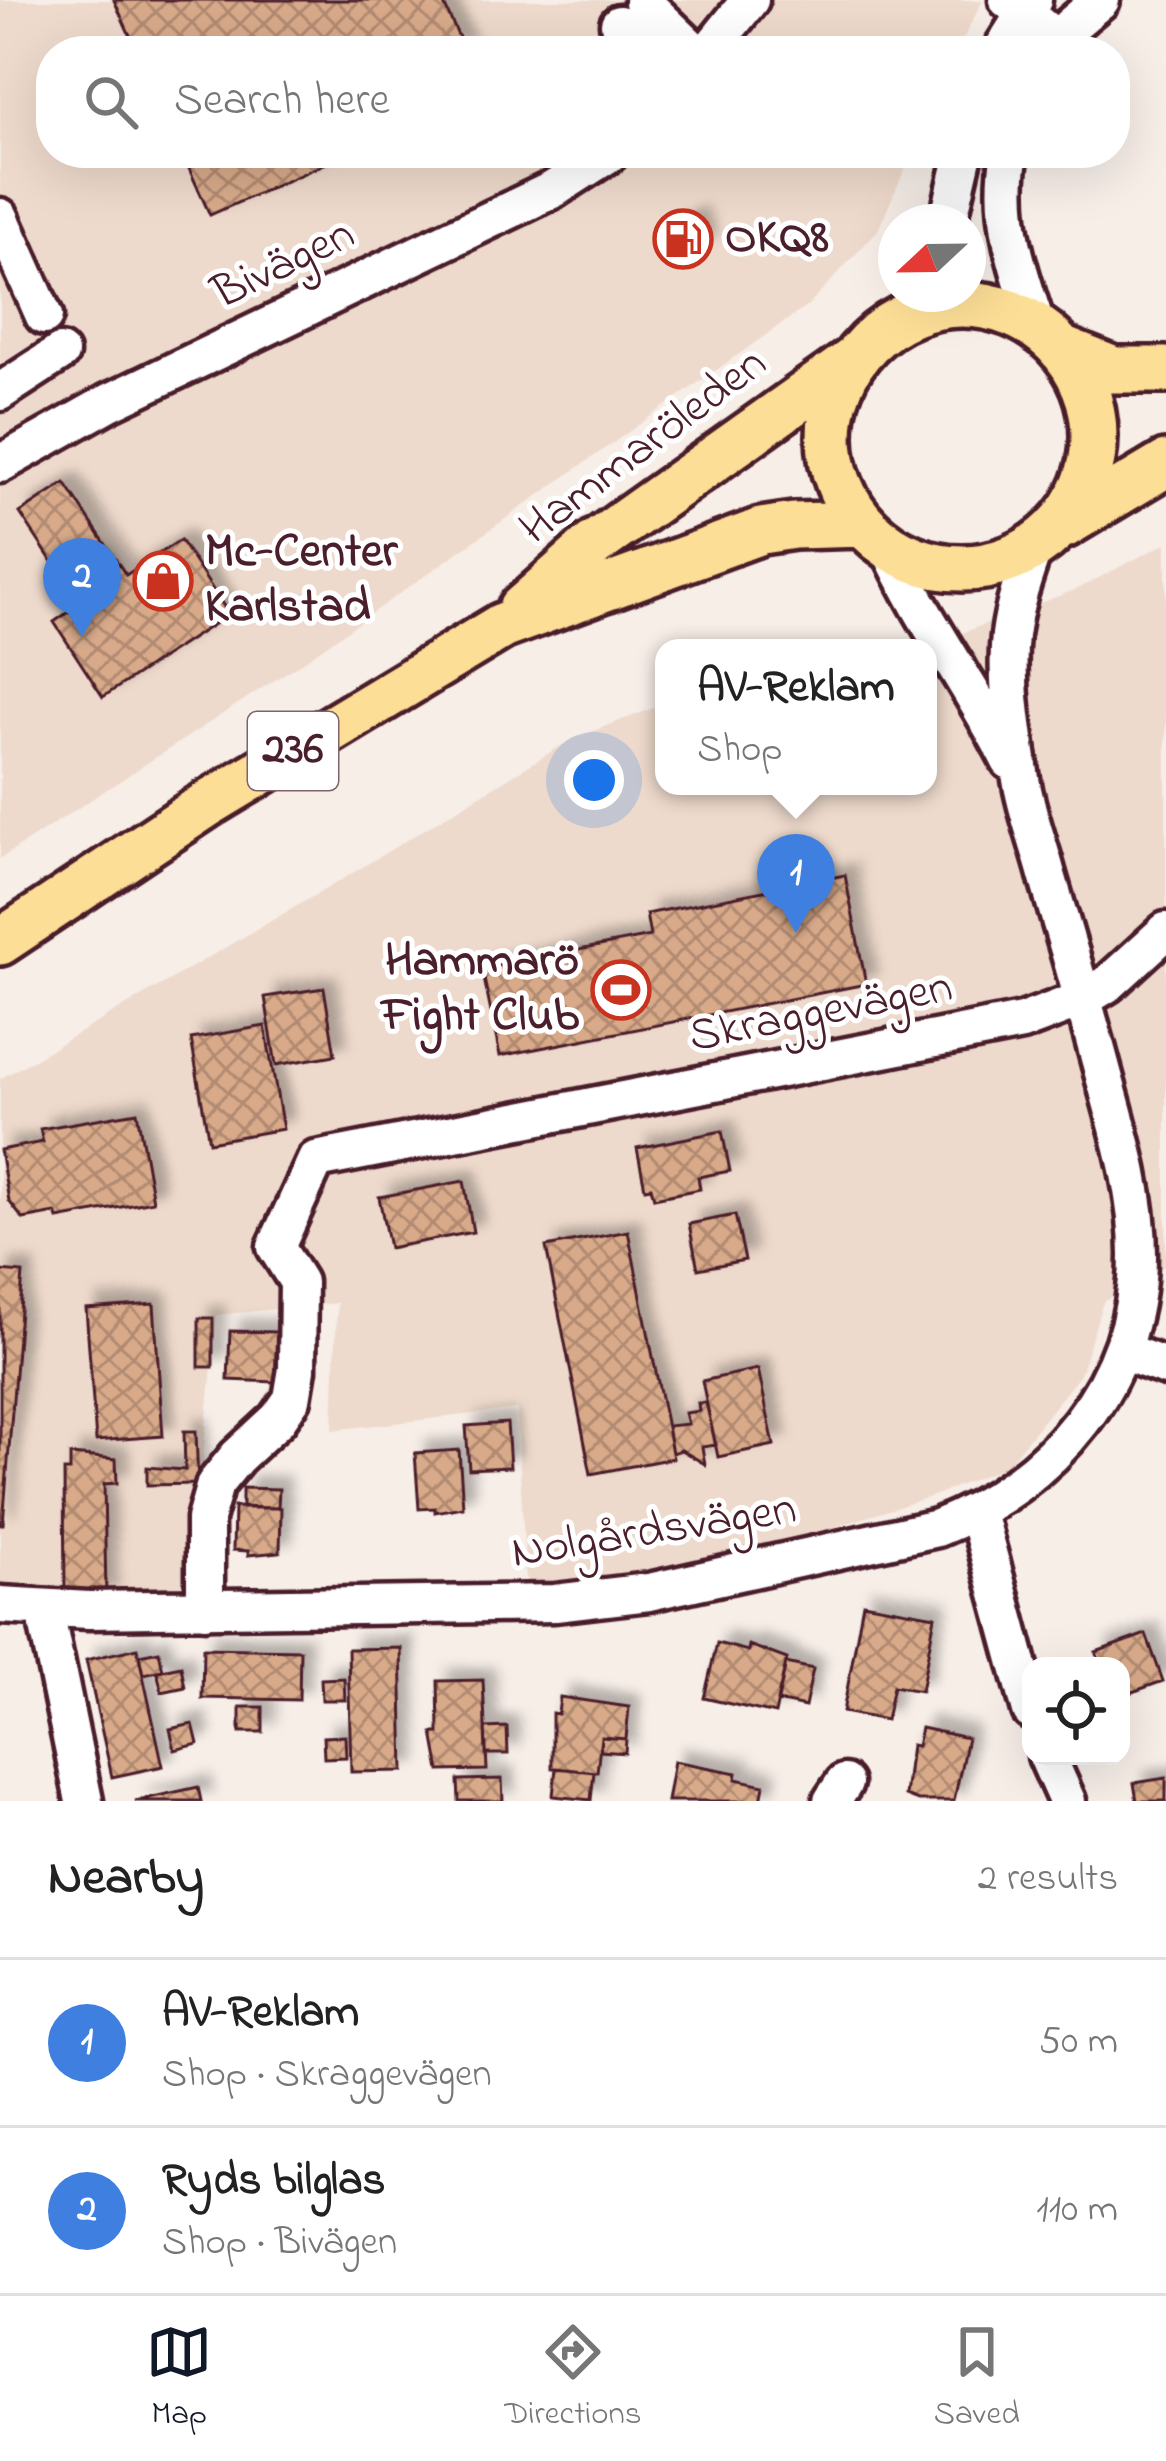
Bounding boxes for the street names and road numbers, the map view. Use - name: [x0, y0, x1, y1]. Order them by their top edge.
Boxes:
- street label: Bivägen: [200, 201, 367, 331]
- street label: Hammaröleden: [505, 330, 783, 564]
- road number: 236: [248, 712, 338, 790]
- street label: Skraggevägen: [683, 953, 959, 1074]
- street label: Nolgårdsvägen: [507, 1475, 802, 1590]

